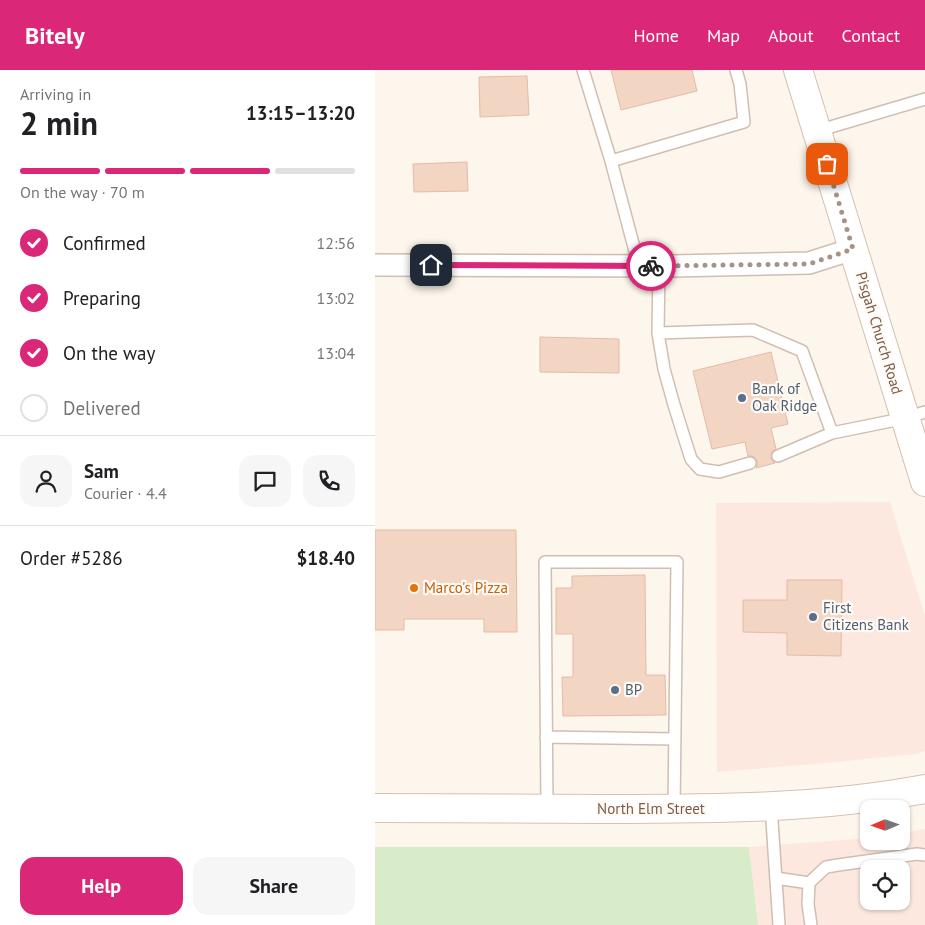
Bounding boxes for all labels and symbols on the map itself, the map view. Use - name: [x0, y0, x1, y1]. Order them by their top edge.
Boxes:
- pin: [806, 143, 848, 185]
- courier: [626, 241, 676, 291]
- pin: [410, 244, 452, 286]
- street label: Pisgah Church Road: [852, 269, 907, 396]
- place label: Bank of Oak Ridge: [752, 379, 817, 415]
- marker: Bank of Oak Ridge: [736, 392, 748, 404]
- place label: Marco's Pizza: [424, 578, 508, 597]
- marker: Marco's Pizza: [408, 582, 420, 594]
- place label: First Citizens Bank: [823, 598, 910, 634]
- marker: First Citizens Bank: [807, 611, 819, 623]
- place label: BP: [625, 680, 642, 699]
- marker: BP: [609, 684, 621, 696]
- street label: North Elm Street: [597, 799, 705, 818]
- north arrow: [860, 800, 910, 850]

